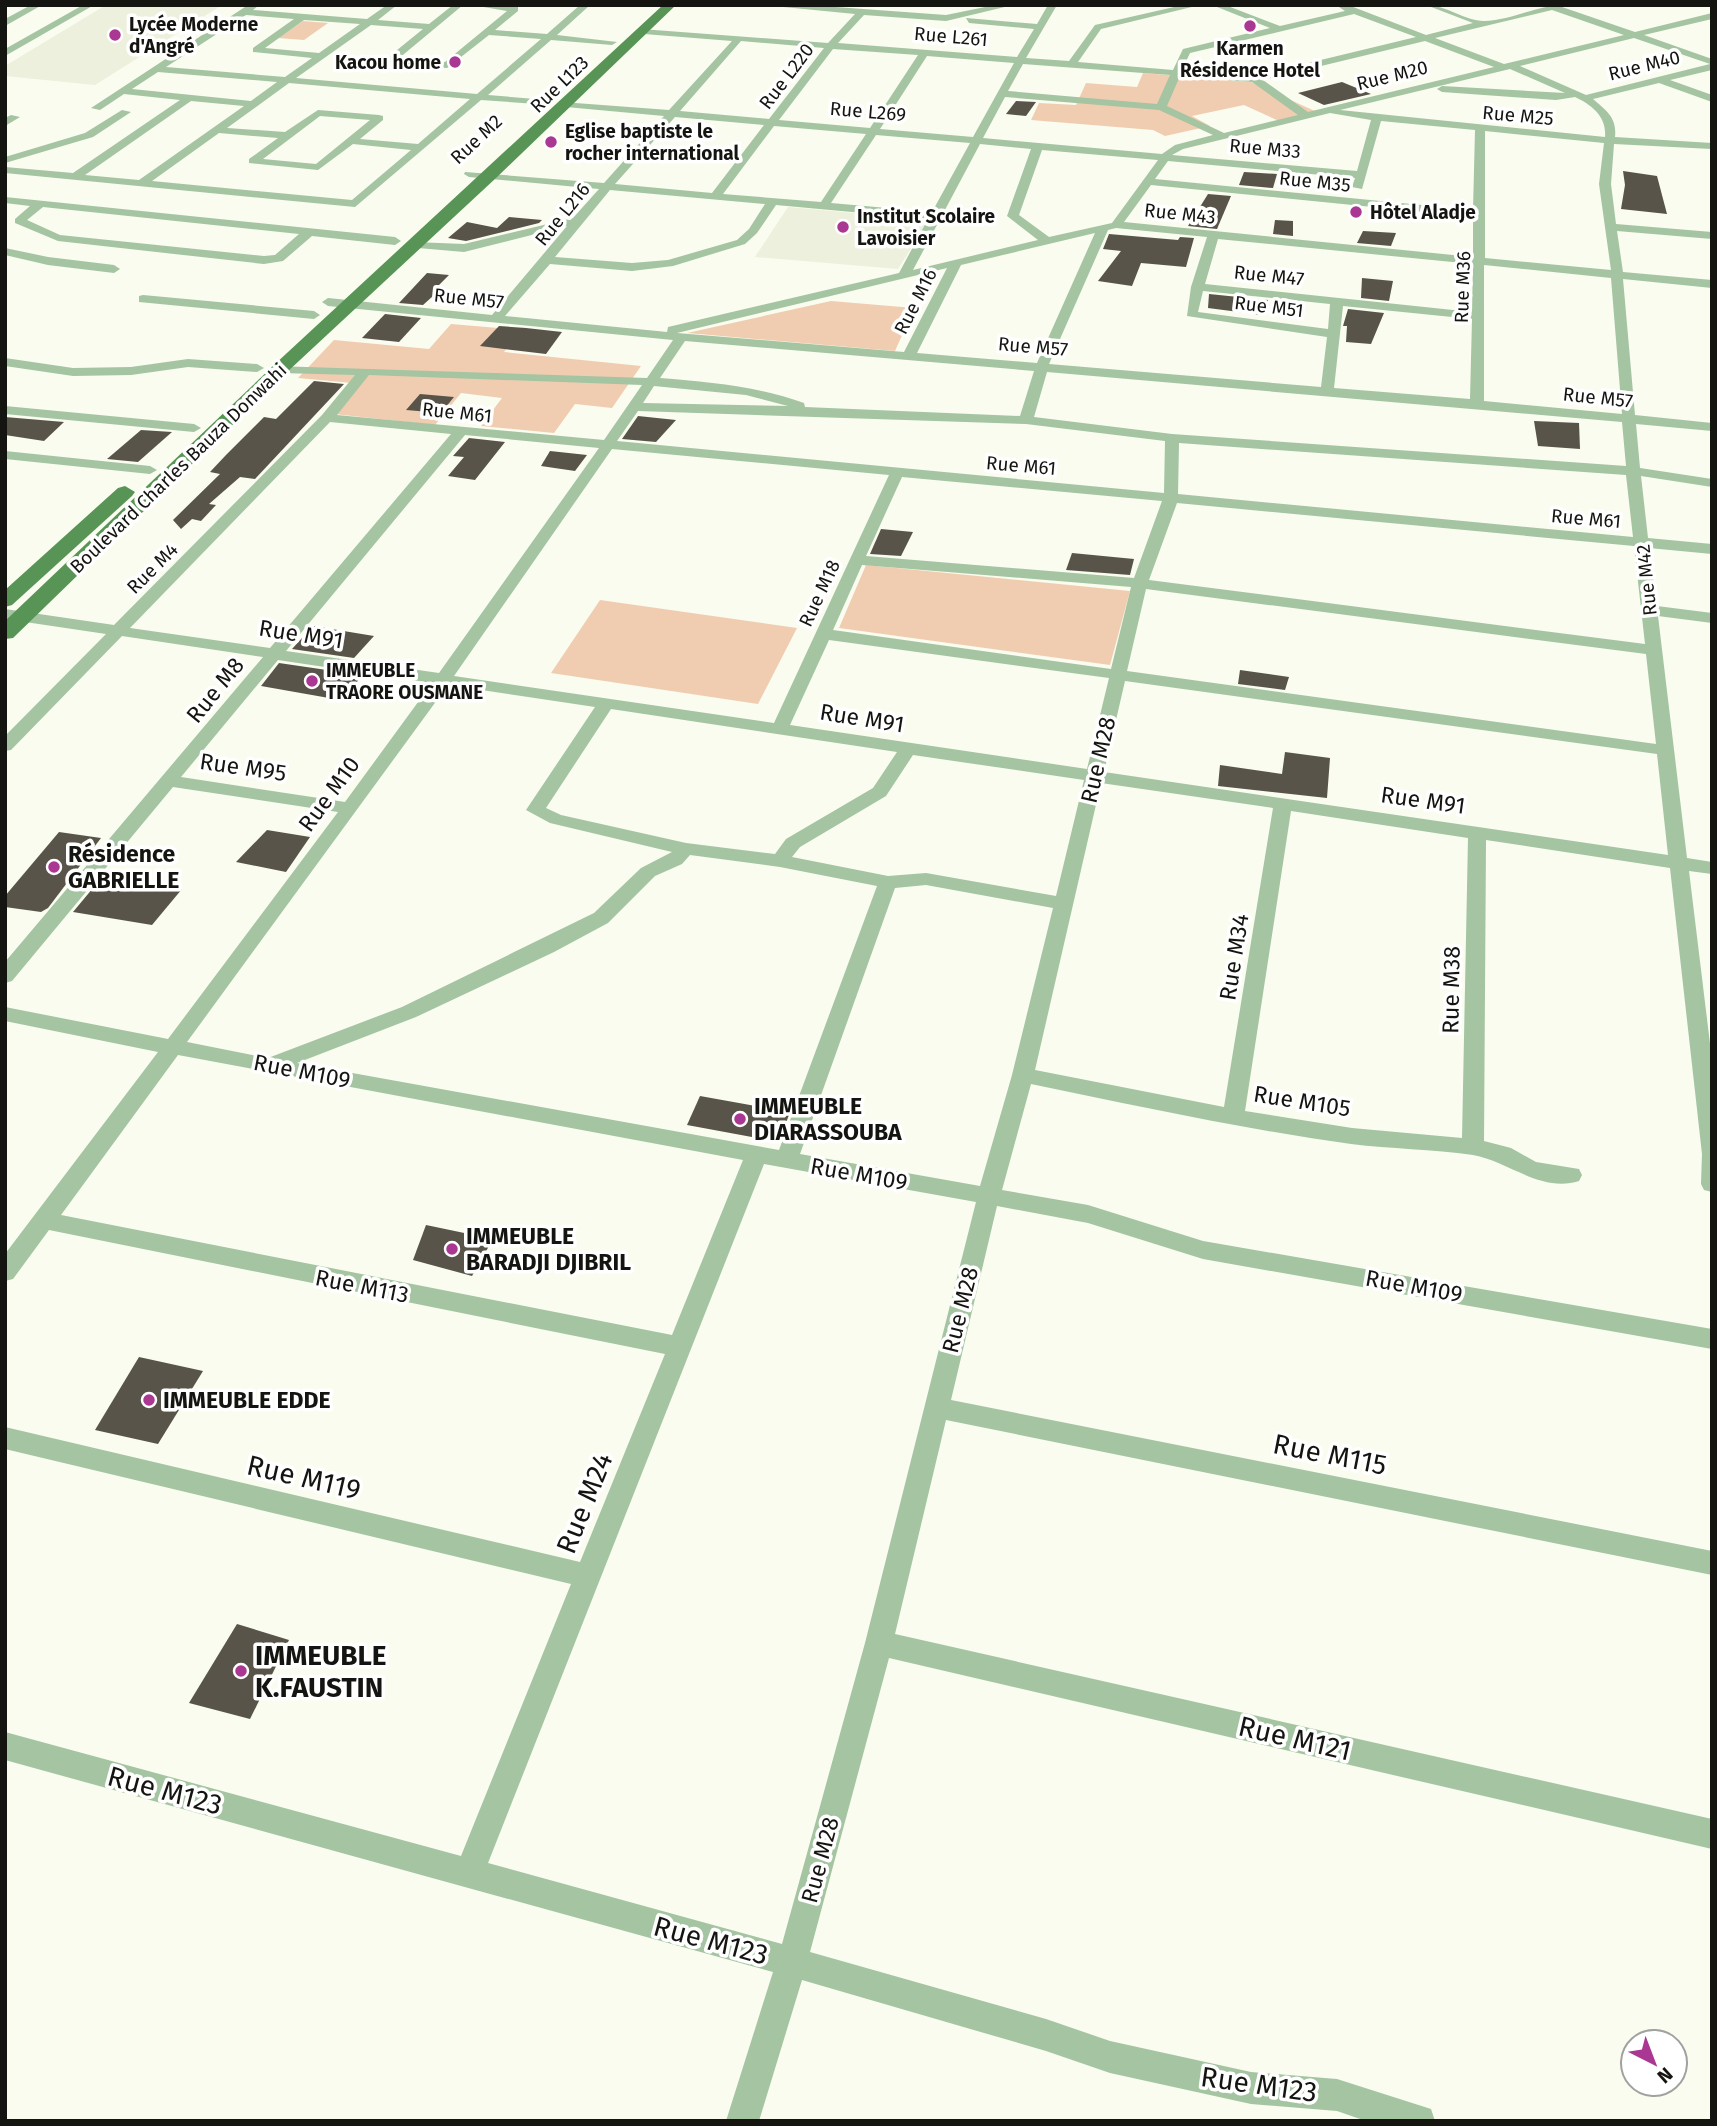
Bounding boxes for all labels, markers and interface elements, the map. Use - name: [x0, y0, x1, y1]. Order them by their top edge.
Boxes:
- place label: Lycée Moderne d'Angré: [129, 13, 258, 58]
- marker: Karmen Résidence Hotel: [1242, 18, 1258, 34]
- street label: Rue L261: [913, 22, 989, 51]
- marker: Lycée Moderne d'Angré: [107, 27, 123, 43]
- place label: Karmen Résidence Hotel: [1180, 37, 1320, 82]
- street label: Rue L220: [754, 39, 819, 114]
- street label: Rue M40: [1606, 45, 1682, 86]
- place label: Kacou home: [335, 51, 441, 74]
- street label: Rue L123: [525, 51, 593, 118]
- marker: Kacou home: [447, 54, 463, 70]
- street label: Rue M20: [1354, 56, 1430, 95]
- street label: Rue L269: [829, 97, 907, 126]
- street label: Rue M25: [1481, 101, 1555, 130]
- street label: Rue M2: [446, 110, 507, 169]
- place label: Eglise baptiste le rocher international: [565, 120, 740, 165]
- marker: Eglise baptiste le rocher international: [543, 134, 559, 150]
- street label: Rue M33: [1228, 134, 1302, 163]
- street label: Rue M35: [1278, 166, 1352, 197]
- street label: Rue L216: [530, 178, 595, 250]
- street label: Rue M43: [1143, 198, 1217, 229]
- place label: Hôtel Aladje: [1370, 201, 1476, 224]
- marker: Hôtel Aladje: [1348, 204, 1364, 220]
- place label: Institut Scolaire Lavoisier: [857, 205, 995, 250]
- marker: Institut Scolaire Lavoisier: [835, 219, 851, 235]
- street label: Rue M36: [1450, 250, 1475, 324]
- street label: Rue M47: [1233, 260, 1305, 291]
- street label: Rue M16: [889, 264, 942, 338]
- street label: Rue M57: [433, 283, 505, 314]
- street label: Rue M51: [1233, 291, 1305, 322]
- street label: Rue M57: [997, 332, 1069, 361]
- street label: Boulevard Charles Bauza Donwahi: [65, 359, 291, 578]
- street label: Rue M57: [1562, 382, 1634, 413]
- street label: Rue M61: [421, 397, 493, 428]
- street label: Rue M61: [985, 451, 1057, 480]
- street label: Rue M61: [1550, 504, 1622, 533]
- street label: Rue M4: [122, 538, 183, 599]
- street label: Rue M42: [1631, 543, 1662, 617]
- street label: Rue M18: [794, 556, 845, 630]
- street label: Rue M91: [257, 614, 345, 654]
- street label: Rue M8: [180, 651, 250, 729]
- place label: IMMEUBLE TRAORE OUSMANE: [326, 659, 483, 704]
- marker: IMMEUBLE TRAORE OUSMANE: [304, 673, 320, 689]
- street label: Rue M91: [818, 698, 906, 738]
- street label: Rue M28: [1074, 714, 1122, 806]
- street label: Rue M95: [198, 747, 288, 787]
- street label: Rue M10: [292, 751, 366, 837]
- street label: Rue M91: [1379, 780, 1467, 820]
- place label: Résidence GABRIELLE: [68, 840, 179, 894]
- marker: Résidence GABRIELLE: [46, 859, 62, 875]
- street label: Rue M34: [1213, 912, 1255, 1002]
- street label: Rue M38: [1436, 946, 1466, 1034]
- street label: Rue M109: [251, 1048, 353, 1094]
- street label: Rue M105: [1251, 1080, 1353, 1122]
- place label: IMMEUBLE DIARASSOUBA: [754, 1092, 902, 1146]
- marker: IMMEUBLE DIARASSOUBA: [732, 1111, 748, 1127]
- street label: Rue M109: [808, 1152, 910, 1196]
- place label: IMMEUBLE BARADJI DJIBRIL: [466, 1222, 631, 1276]
- marker: IMMEUBLE BARADJI DJIBRIL: [444, 1241, 460, 1257]
- street label: Rue M113: [313, 1263, 411, 1309]
- street label: Rue M28: [936, 1264, 984, 1356]
- street label: Rue M109: [1363, 1264, 1465, 1308]
- place label: IMMEUBLE EDDE: [163, 1386, 331, 1414]
- marker: IMMEUBLE EDDE: [141, 1392, 157, 1408]
- street label: Rue M115: [1270, 1427, 1390, 1482]
- street label: Rue M119: [244, 1448, 364, 1507]
- street label: Rue M24: [549, 1448, 620, 1558]
- place label: IMMEUBLE K.FAUSTIN: [255, 1639, 387, 1704]
- marker: IMMEUBLE K.FAUSTIN: [233, 1663, 249, 1679]
- street label: Rue M121: [1235, 1710, 1354, 1767]
- street label: Rue M123: [104, 1759, 226, 1822]
- street label: Rue M28: [795, 1814, 845, 1906]
- street label: Rue M123: [650, 1909, 772, 1972]
- north arrow: [1619, 2028, 1689, 2098]
- street label: Rue M123: [1199, 2060, 1319, 2109]
- text: N: [1653, 2062, 1677, 2088]

